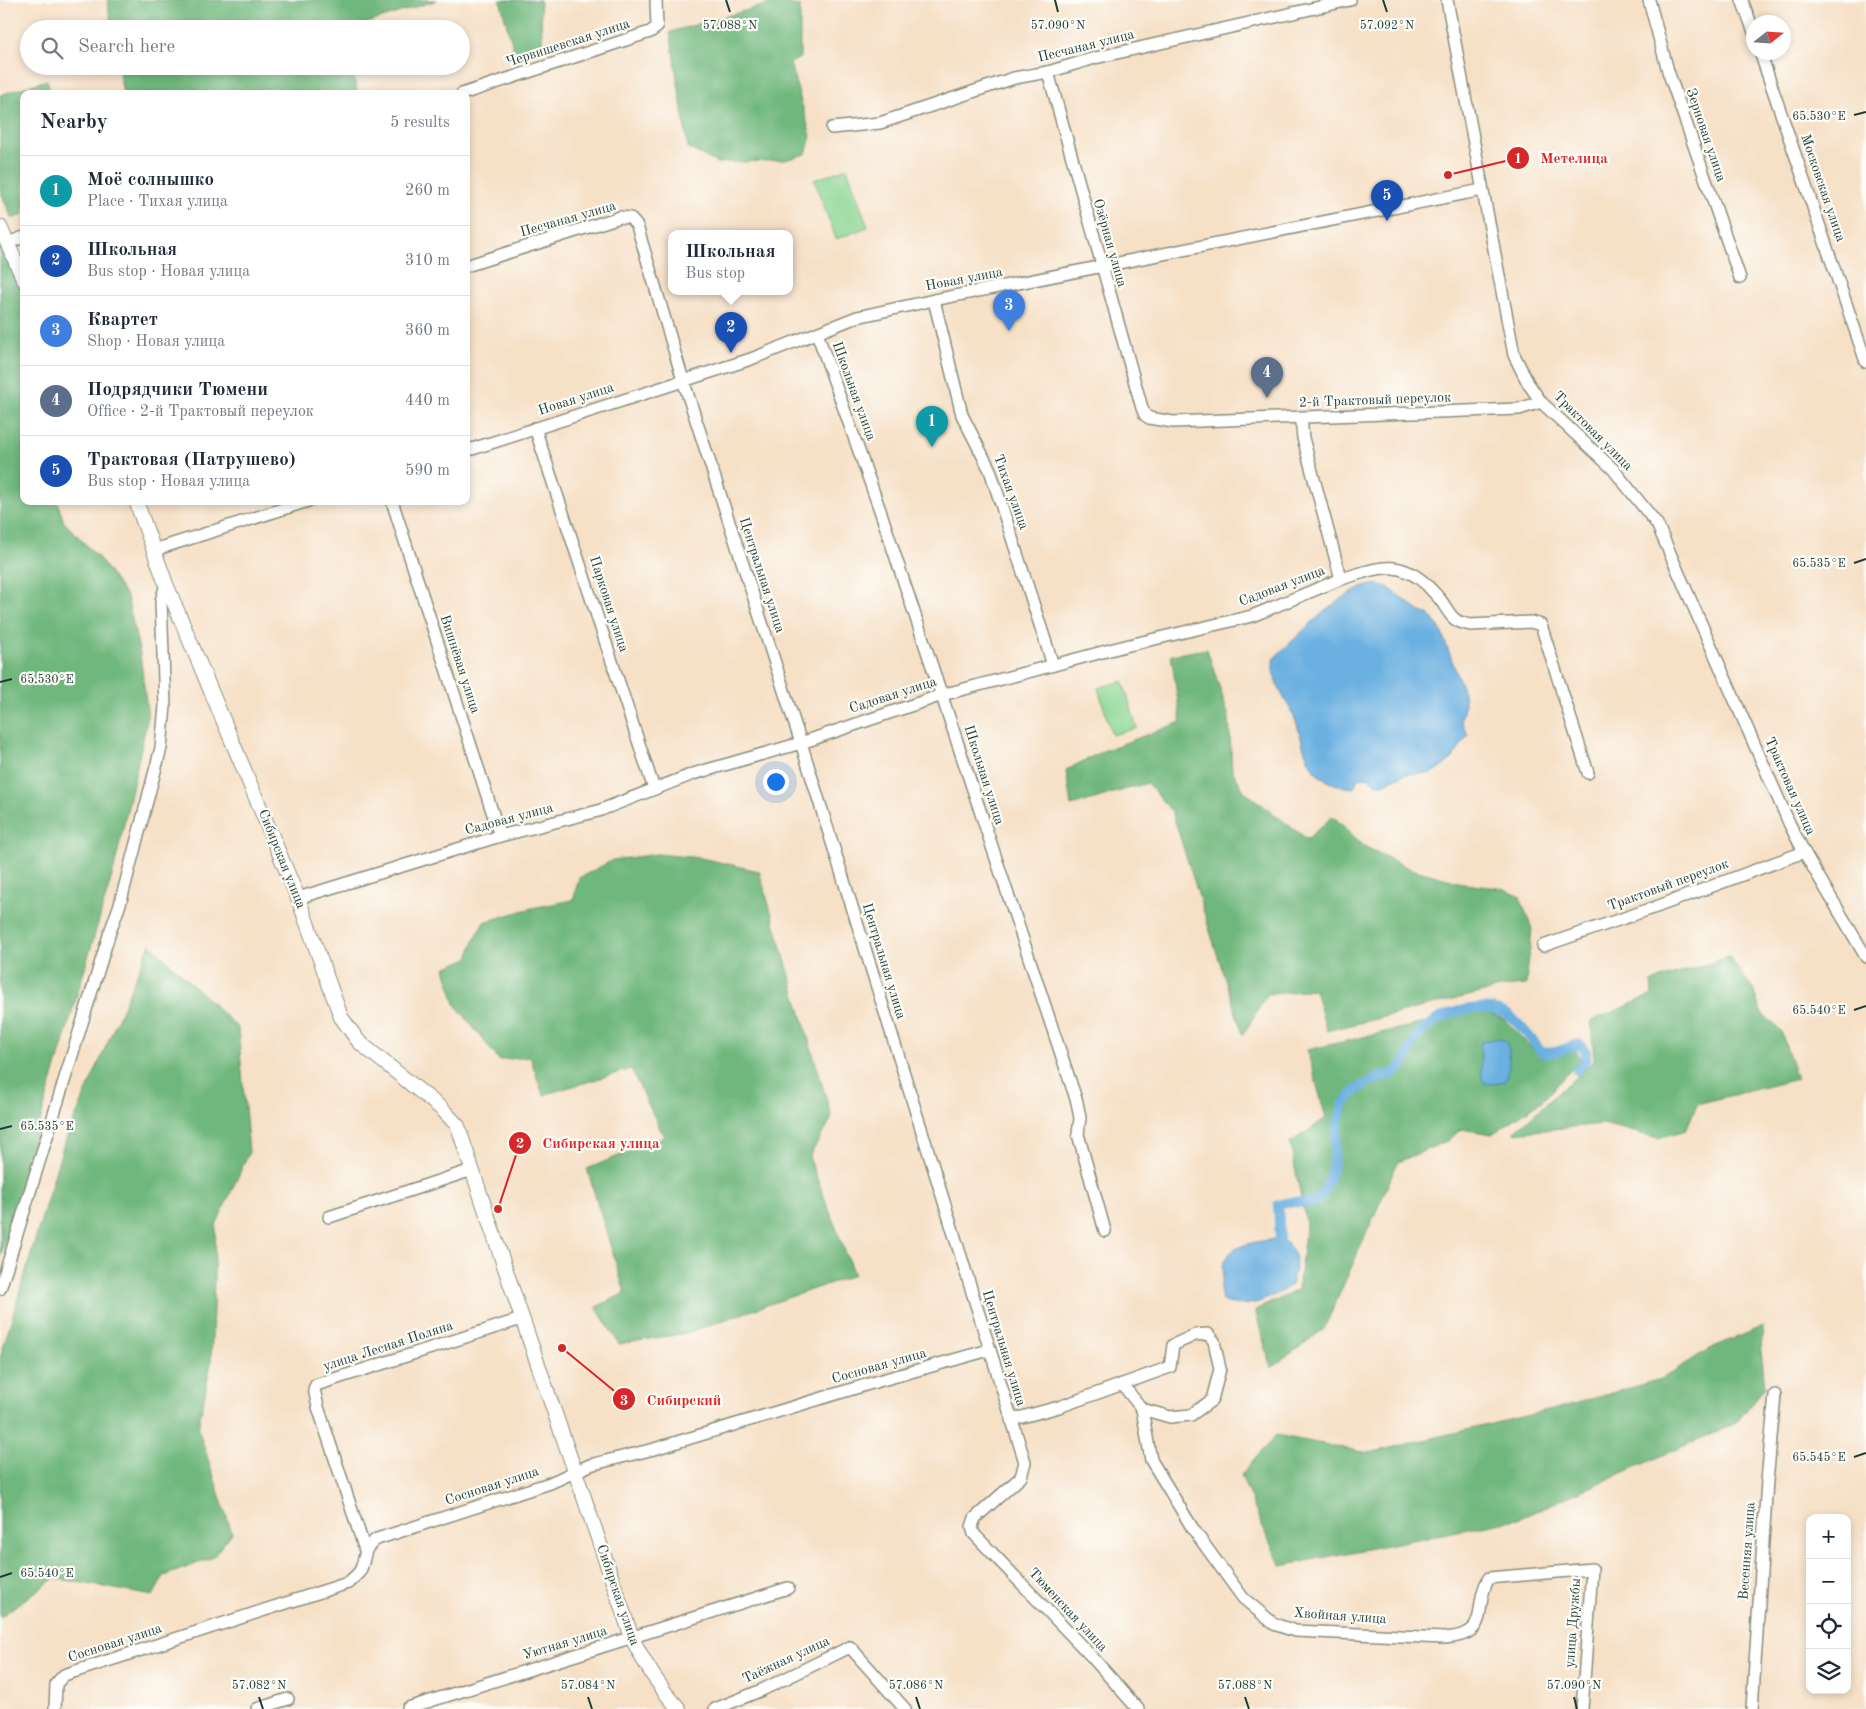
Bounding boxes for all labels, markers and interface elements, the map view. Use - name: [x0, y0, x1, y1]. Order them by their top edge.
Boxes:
- north arrow: [1746, 15, 1791, 60]
- street label: Червишевская улица: [504, 16, 632, 70]
- text: 57.088°N: [703, 19, 757, 32]
- text: 57.090°N: [1031, 19, 1085, 32]
- text: 57.092°N: [1360, 19, 1414, 32]
- search box: [20, 20, 470, 75]
- street label: Песчаная улица: [1036, 27, 1136, 65]
- icon: search: [38, 34, 66, 62]
- text: Search here: [78, 38, 175, 57]
- street label: Зерновая улица: [1683, 87, 1729, 184]
- text: 65.530°E: [1792, 110, 1846, 123]
- text: Nearby: [40, 112, 108, 133]
- text: 5 results: [390, 115, 450, 131]
- street label: Московская улица: [1798, 133, 1848, 244]
- callout: Метелица: [1505, 143, 1618, 173]
- text: 1: [1514, 152, 1522, 167]
- text: Метелица: [1540, 152, 1608, 167]
- text: Моё солнышко: [87, 171, 214, 190]
- pin: 5: [1371, 180, 1403, 221]
- text: 1: [51, 183, 61, 199]
- text: 260 m: [405, 183, 450, 199]
- text: Place · Тихая улица: [87, 194, 228, 210]
- street label: Озёрная улица: [1091, 197, 1129, 289]
- street label: Песчаная улица: [518, 199, 618, 239]
- popup: [668, 230, 793, 295]
- text: Школьная: [87, 241, 177, 260]
- text: Школьная: [685, 243, 776, 262]
- text: 2: [51, 253, 61, 269]
- text: 310 m: [405, 253, 450, 269]
- text: Bus stop · Новая улица: [87, 264, 250, 280]
- street label: Новая улица: [924, 265, 1004, 293]
- text: Bus stop: [685, 266, 745, 282]
- pin: 3: [993, 290, 1025, 331]
- text: Квартет: [87, 311, 158, 330]
- pin: 2: [715, 312, 747, 353]
- text: 3: [51, 323, 61, 339]
- text: 360 m: [405, 323, 450, 339]
- text: Shop · Новая улица: [87, 334, 225, 350]
- street label: Школьная улица: [830, 340, 878, 442]
- pin: 4: [1251, 357, 1283, 398]
- street label: Новая улица: [536, 380, 616, 418]
- text: Подрядчики Тюмени: [87, 381, 268, 400]
- street label: Трактовая улица: [1551, 389, 1635, 473]
- street label: 2-й Трактовый переулок: [1299, 390, 1451, 410]
- text: 4: [51, 393, 61, 409]
- text: 440 m: [405, 393, 450, 409]
- text: Office · 2-й Трактовый переулок: [87, 404, 314, 420]
- pin: 1: [916, 406, 948, 447]
- text: Трактовая (Патрушево): [87, 451, 296, 470]
- street label: Тихая улица: [991, 453, 1031, 531]
- text: 5: [51, 463, 61, 479]
- text: 590 m: [405, 463, 450, 479]
- text: Bus stop · Новая улица: [87, 474, 250, 490]
- street label: Центральная улица: [737, 516, 787, 635]
- street label: Парковая улица: [587, 554, 631, 654]
- text: 65.535°E: [1792, 557, 1846, 570]
- street label: Садовая улица: [1237, 563, 1327, 609]
- street label: Вишнёвая улица: [437, 613, 483, 715]
- text: 65.530°E: [20, 673, 74, 686]
- street label: Садовая улица: [848, 674, 938, 716]
- street label: Школьная улица: [961, 723, 1007, 827]
- street label: Трактовая улица: [1762, 735, 1818, 837]
- your location: [763, 769, 789, 795]
- street label: Садовая улица: [463, 800, 555, 838]
- street label: Сибирская улица: [256, 807, 308, 911]
- street label: Трактовый переулок: [1606, 857, 1730, 913]
- street label: Центральная улица: [860, 901, 908, 1021]
- text: 65.540°E: [1792, 1004, 1846, 1017]
- text: 65.535°E: [20, 1120, 74, 1133]
- callout: Сибирская улица: [507, 1128, 670, 1158]
- text: 2: [516, 1137, 524, 1152]
- text: Сибирская улица: [542, 1137, 660, 1152]
- street label: Центральная улица: [980, 1288, 1028, 1408]
- street label: улица Лесная Поляна: [321, 1318, 455, 1374]
- street label: Сосновая улица: [830, 1346, 928, 1386]
- callout: Сибирский: [611, 1384, 731, 1414]
- text: 3: [620, 1394, 628, 1409]
- text: Сибирский: [647, 1394, 721, 1409]
- text: 65.545°E: [1792, 1451, 1846, 1464]
- street label: Сосновая улица: [443, 1464, 541, 1508]
- street label: Весенняя улица: [1737, 1501, 1757, 1601]
- map controls: [1806, 1514, 1851, 1694]
- button: +: [1806, 1514, 1851, 1559]
- street label: Сибирская улица: [594, 1543, 642, 1647]
- button: −: [1806, 1559, 1851, 1604]
- street label: Тюменская улица: [1026, 1566, 1110, 1655]
- text: 65.540°E: [20, 1567, 74, 1580]
- street label: улица Дружбы: [1563, 1578, 1583, 1668]
- button: locate: [1806, 1604, 1851, 1649]
- street label: Хвойная улица: [1293, 1606, 1387, 1626]
- street label: Сосновая улица: [66, 1621, 164, 1665]
- street label: Уютная улица: [521, 1624, 609, 1662]
- street label: Таёжная улица: [740, 1634, 832, 1686]
- button: layers: [1806, 1649, 1851, 1694]
- text: 57.082°N: [232, 1679, 286, 1692]
- text: 57.084°N: [561, 1679, 615, 1692]
- text: 57.086°N: [889, 1679, 943, 1692]
- text: 57.088°N: [1218, 1679, 1272, 1692]
- text: 57.090°N: [1547, 1679, 1601, 1692]

